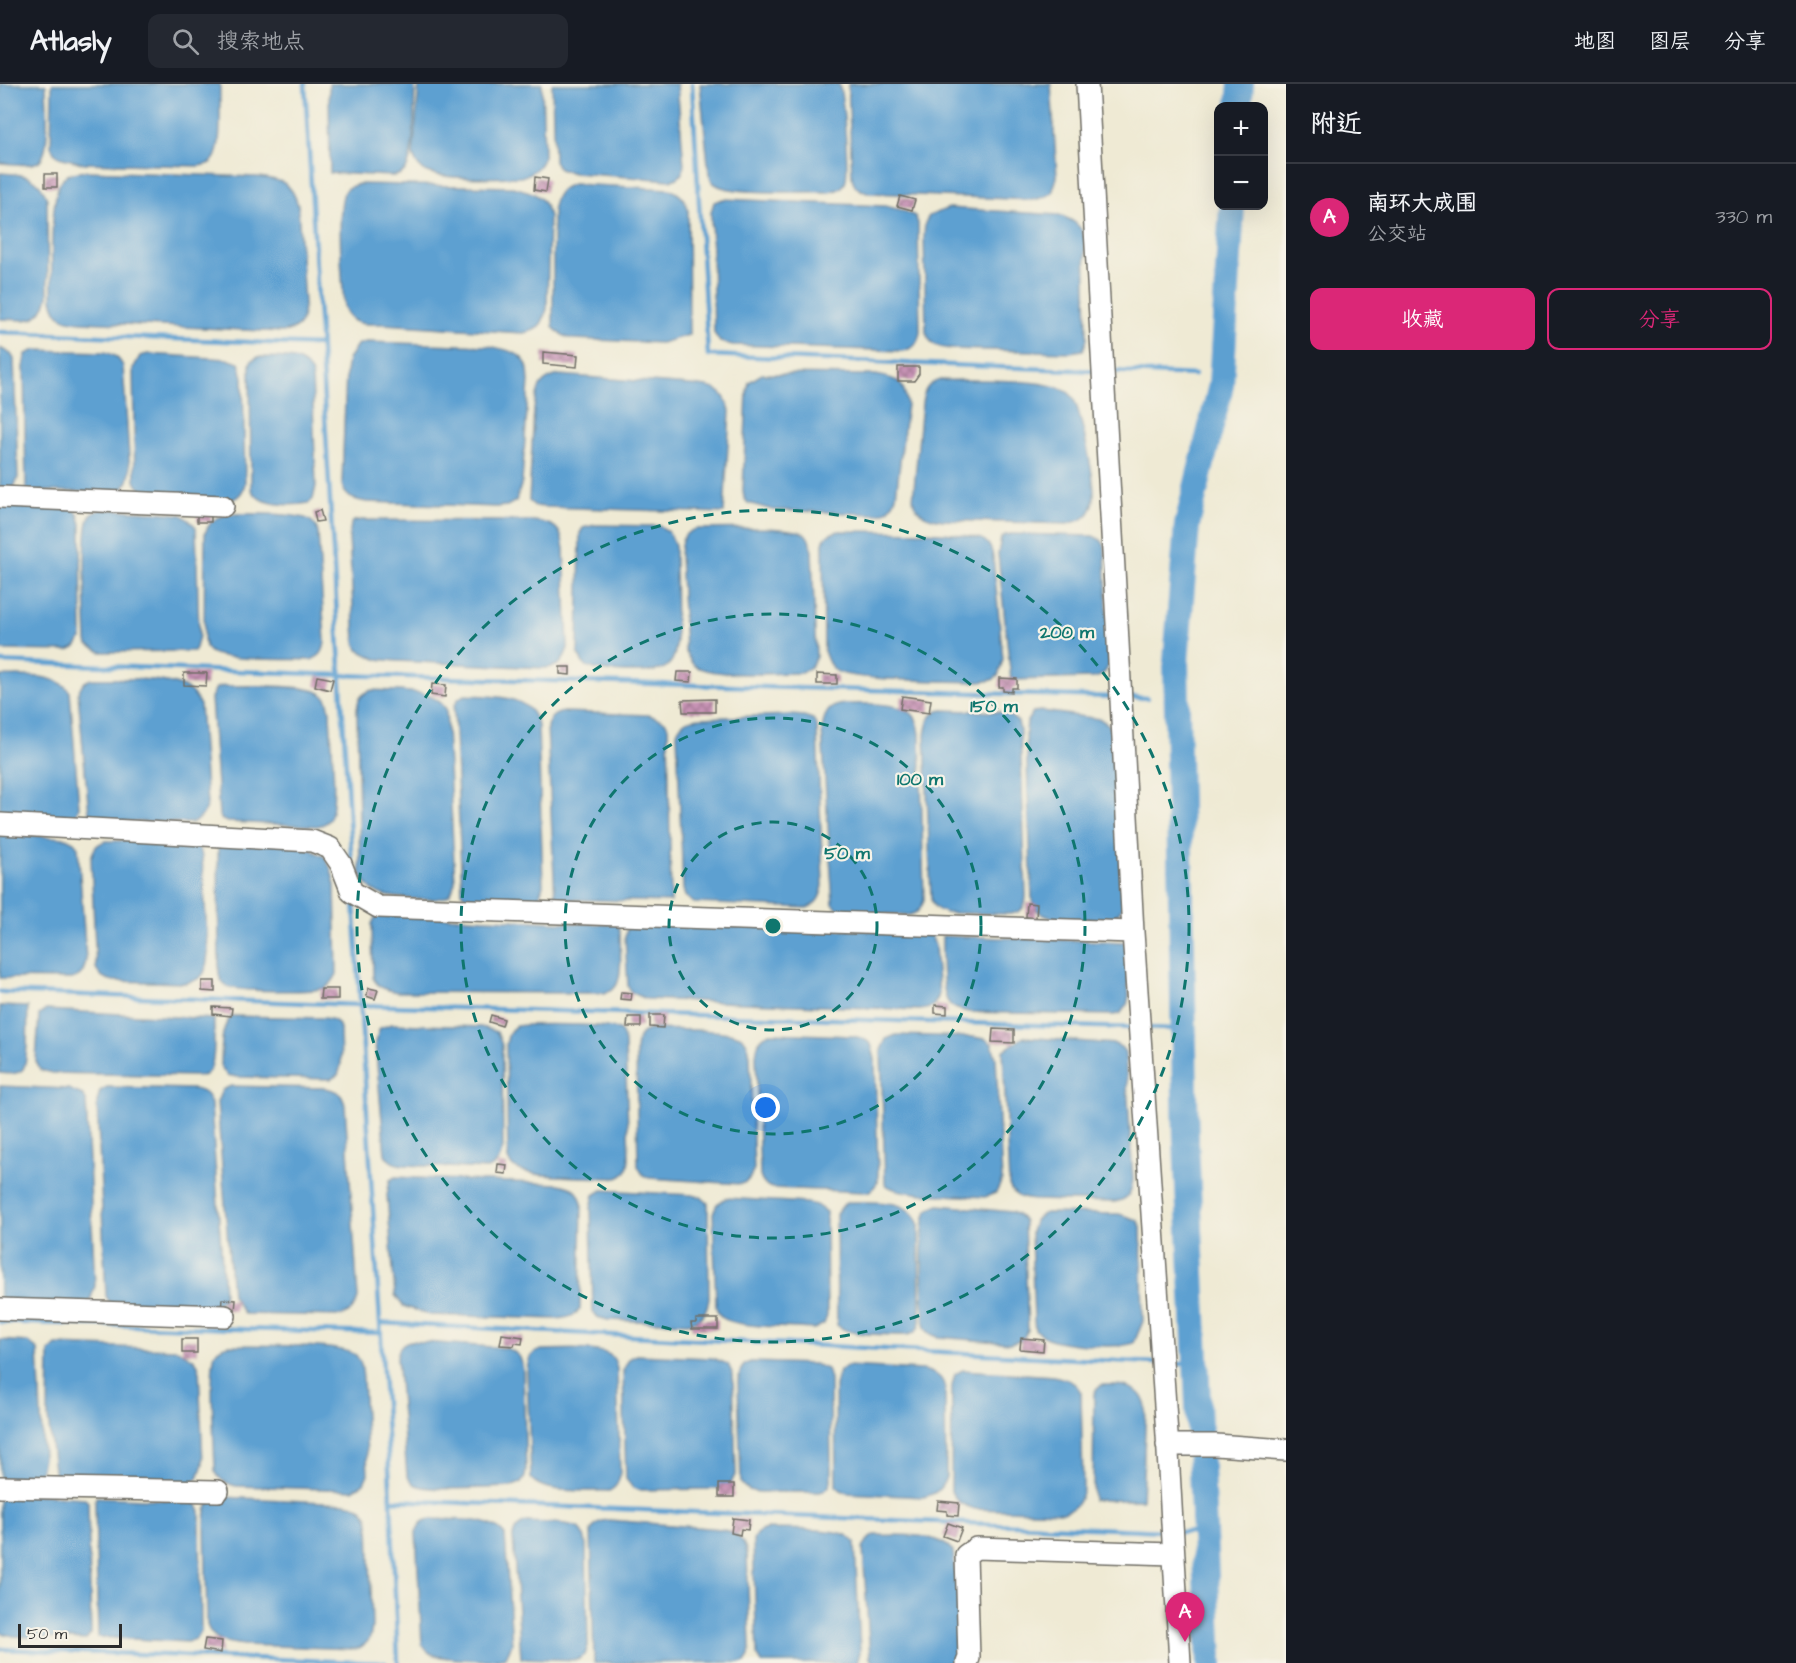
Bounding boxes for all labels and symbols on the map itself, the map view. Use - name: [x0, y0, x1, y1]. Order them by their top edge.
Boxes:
- text: 200 m: [1039, 620, 1095, 645]
- text: 150 m: [970, 694, 1019, 719]
- text: 100 m: [897, 767, 944, 792]
- text: 50 m: [824, 841, 871, 866]
- centre of rings: [763, 916, 783, 936]
- your location: [751, 1093, 780, 1122]
- pin: A: [1166, 1592, 1204, 1642]
- scale bar: [18, 1621, 122, 1648]

